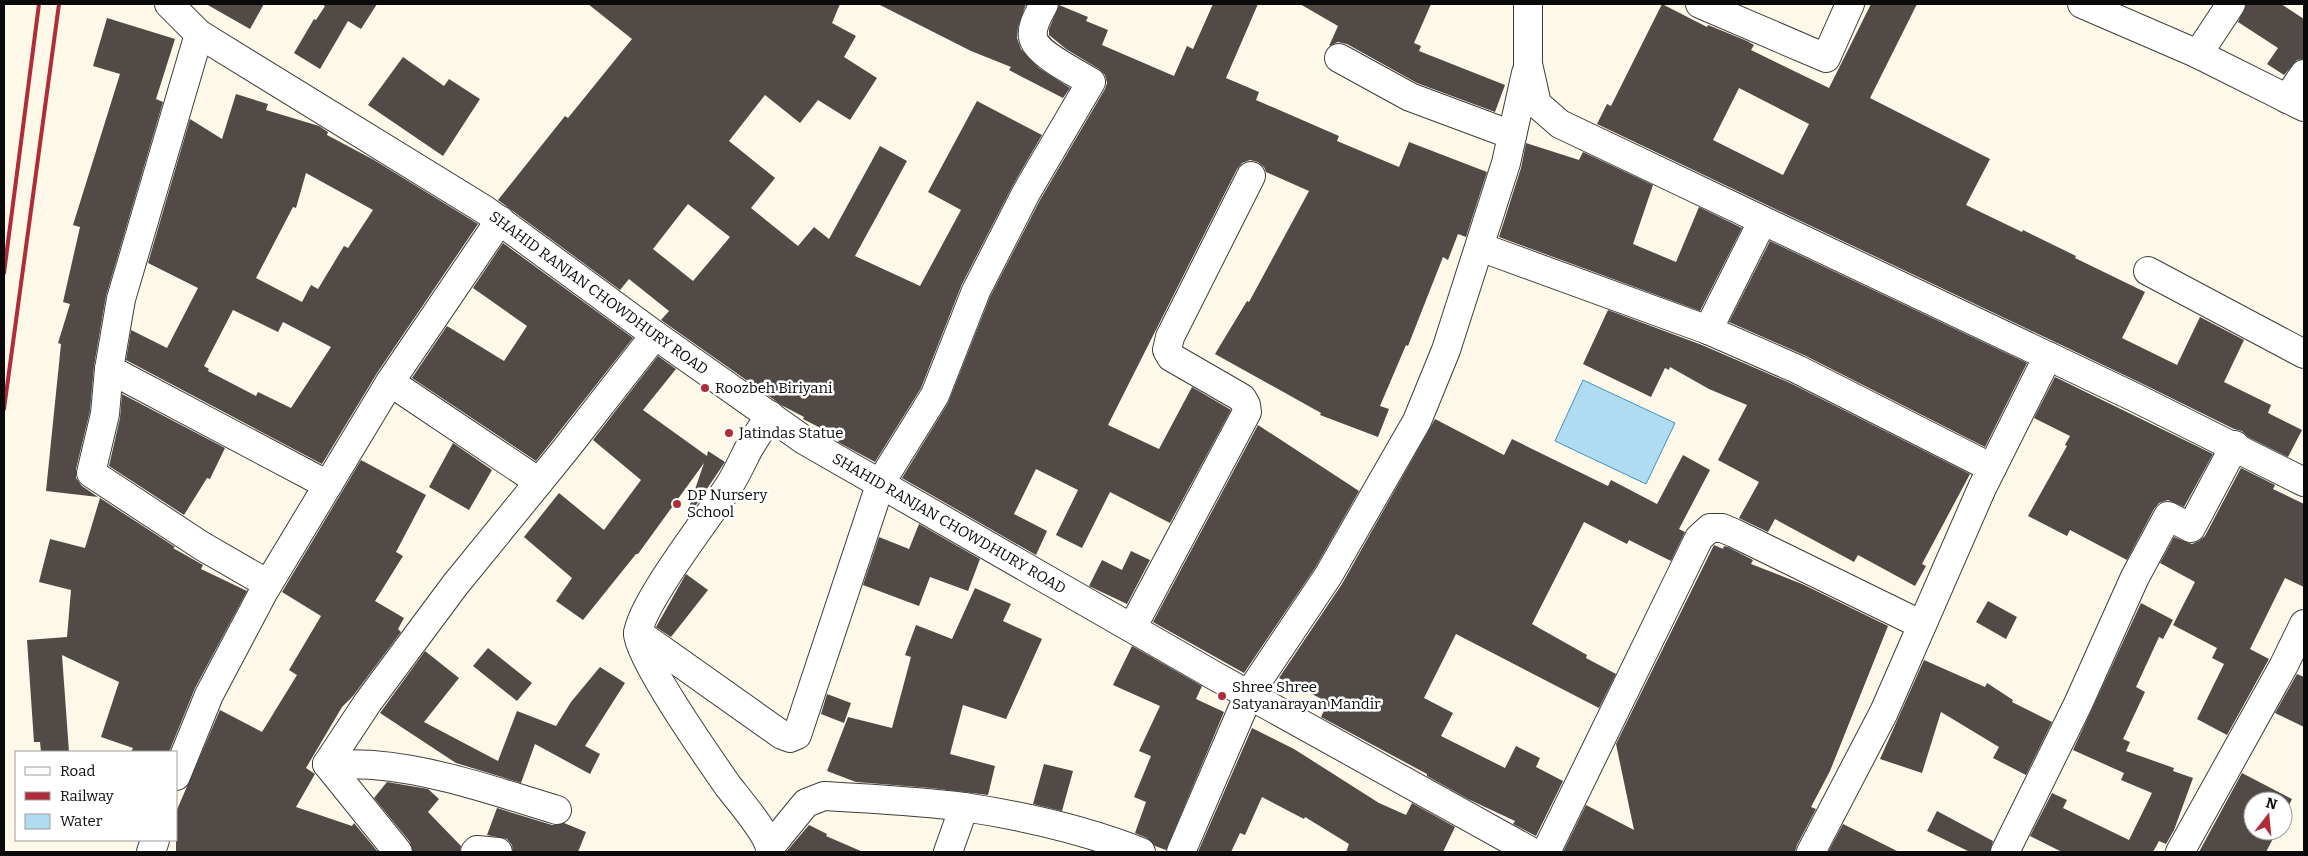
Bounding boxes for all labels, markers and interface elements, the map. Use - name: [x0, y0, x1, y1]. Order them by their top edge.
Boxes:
- street label: SHAHID RANJAN CHOWDHURY ROAD: [486, 207, 712, 379]
- place label: Roozbeh Biriyani: [715, 379, 833, 397]
- marker: Roozbeh Biriyani: [699, 382, 711, 394]
- place label: Jatindas Statue: [738, 424, 844, 442]
- marker: Jatindas Statue: [723, 427, 735, 439]
- street label: SHAHID RANJAN CHOWDHURY ROAD: [829, 449, 1069, 598]
- place label: DP Nursery School: [687, 486, 768, 521]
- marker: DP Nursery School: [671, 498, 683, 510]
- place label: Shree Shree Satyanarayan Mandir: [1232, 678, 1381, 713]
- marker: Shree Shree Satyanarayan Mandir: [1216, 690, 1228, 702]
- legend: [15, 751, 178, 841]
- text: Road: [60, 762, 95, 780]
- text: Railway: [60, 787, 114, 805]
- north arrow: [2243, 791, 2293, 841]
- text: N: [2264, 794, 2279, 814]
- text: Water: [60, 812, 103, 830]

